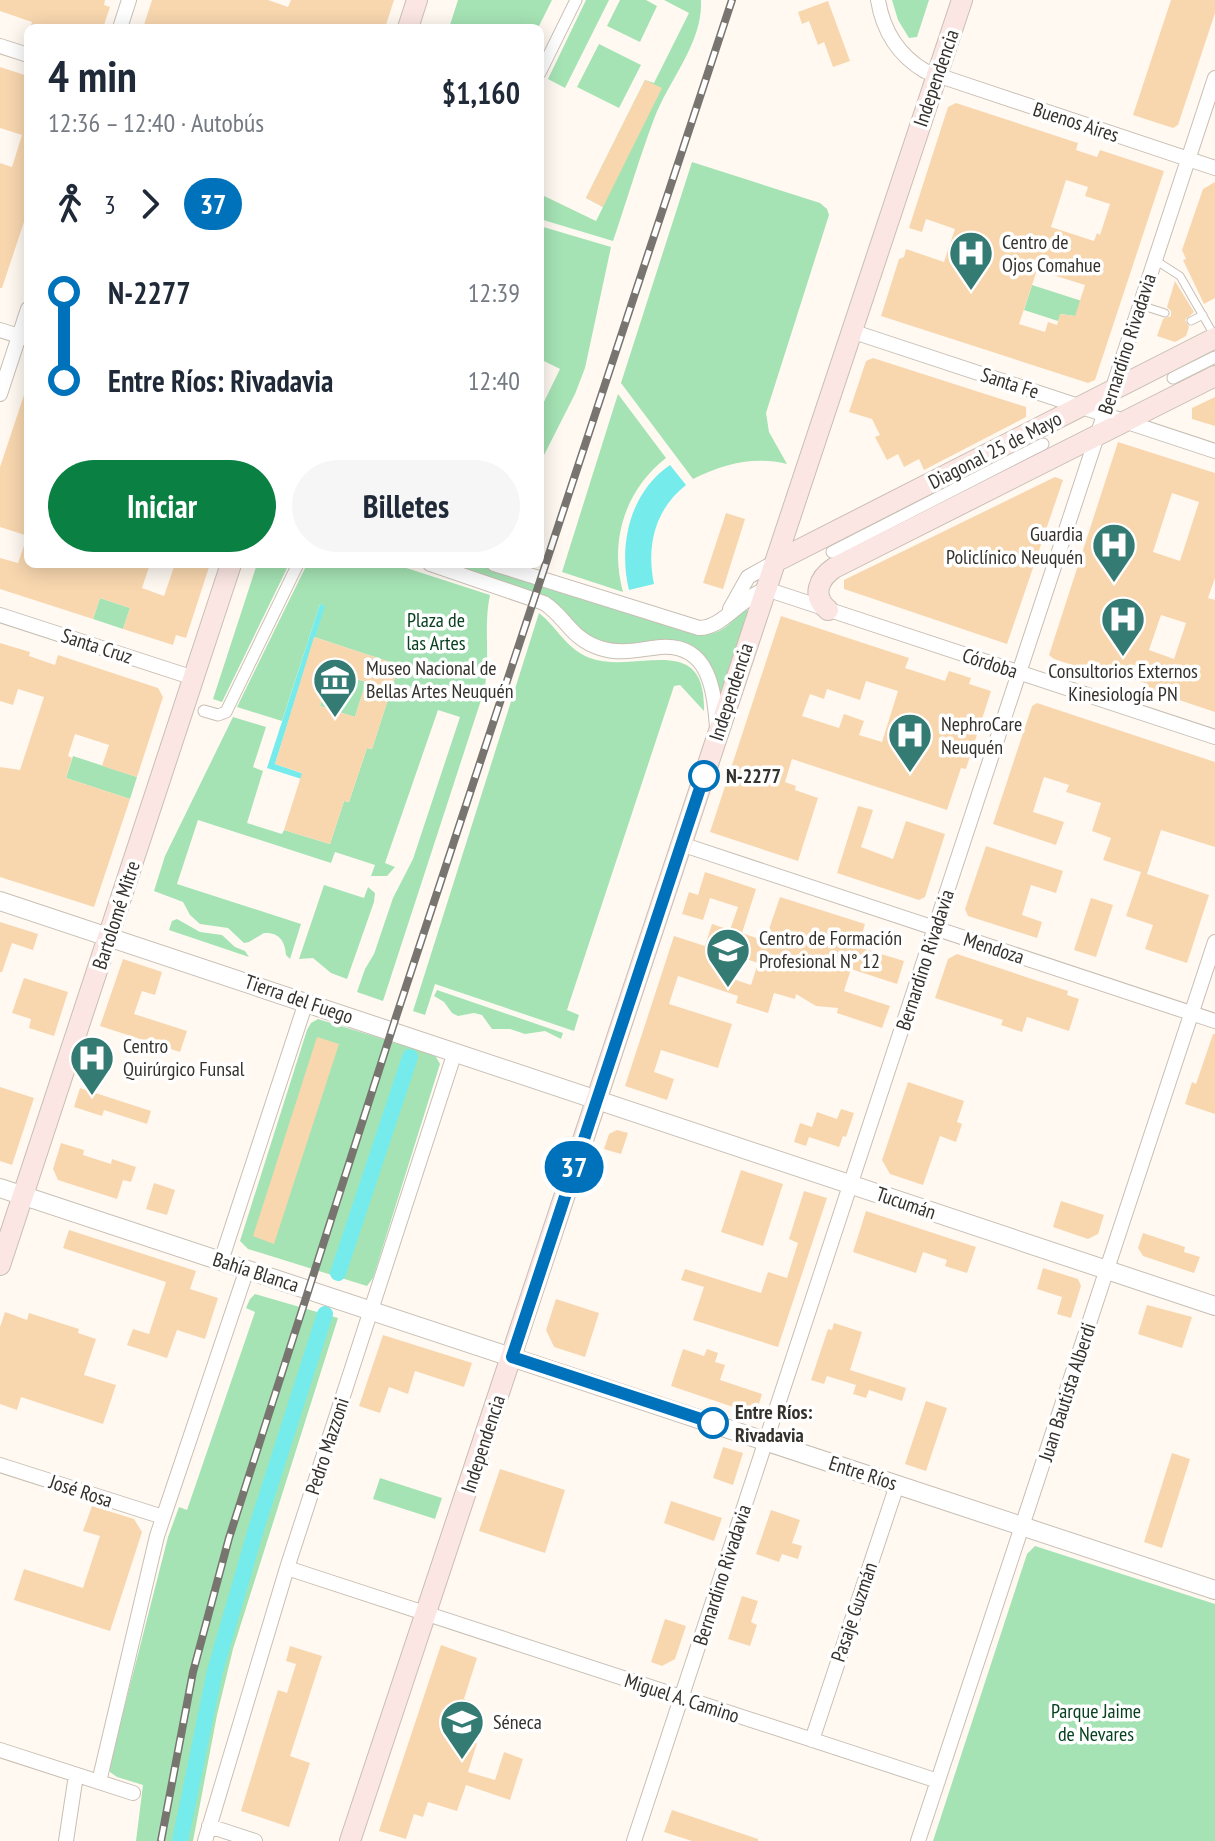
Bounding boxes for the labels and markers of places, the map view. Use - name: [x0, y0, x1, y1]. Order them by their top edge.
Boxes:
- hospital icon: Centro de Ojos Comahue: [947, 229, 995, 292]
- place label: Centro de Ojos Comahue: [1002, 229, 1101, 278]
- place label: Guardia Policlínico Neuquén: [946, 521, 1083, 570]
- hospital icon: Guardia Policlínico Neuquén: [1090, 521, 1138, 584]
- hospital icon: Consultorios Externos Kinesiología PN: [1099, 595, 1147, 658]
- place label: Museo Nacional de Bellas Artes Neuquén: [366, 655, 514, 704]
- museum icon: Museo Nacional de Bellas Artes Neuquén: [311, 656, 359, 719]
- place label: Consultorios Externos Kinesiología PN: [1048, 658, 1198, 707]
- hospital icon: NephroCare Neuquén: [886, 711, 934, 774]
- place label: NephroCare Neuquén: [941, 711, 1022, 760]
- marker: N-2277: [689, 761, 719, 791]
- place label: N-2277: [726, 763, 781, 789]
- place label: Centro de Formación Profesional N° 12: [759, 925, 902, 974]
- school or university icon: Centro de Formación Profesional N° 12: [704, 926, 752, 989]
- place label: Centro Quirúrgico Funsal: [123, 1033, 245, 1082]
- hospital icon: Centro Quirúrgico Funsal: [68, 1034, 116, 1097]
- place label: Entre Ríos: Rivadavia: [735, 1399, 812, 1448]
- marker: Entre Ríos: Rivadavia: [698, 1408, 728, 1438]
- school or university icon: Séneca: [438, 1698, 486, 1761]
- place label: Séneca: [493, 1709, 542, 1735]

